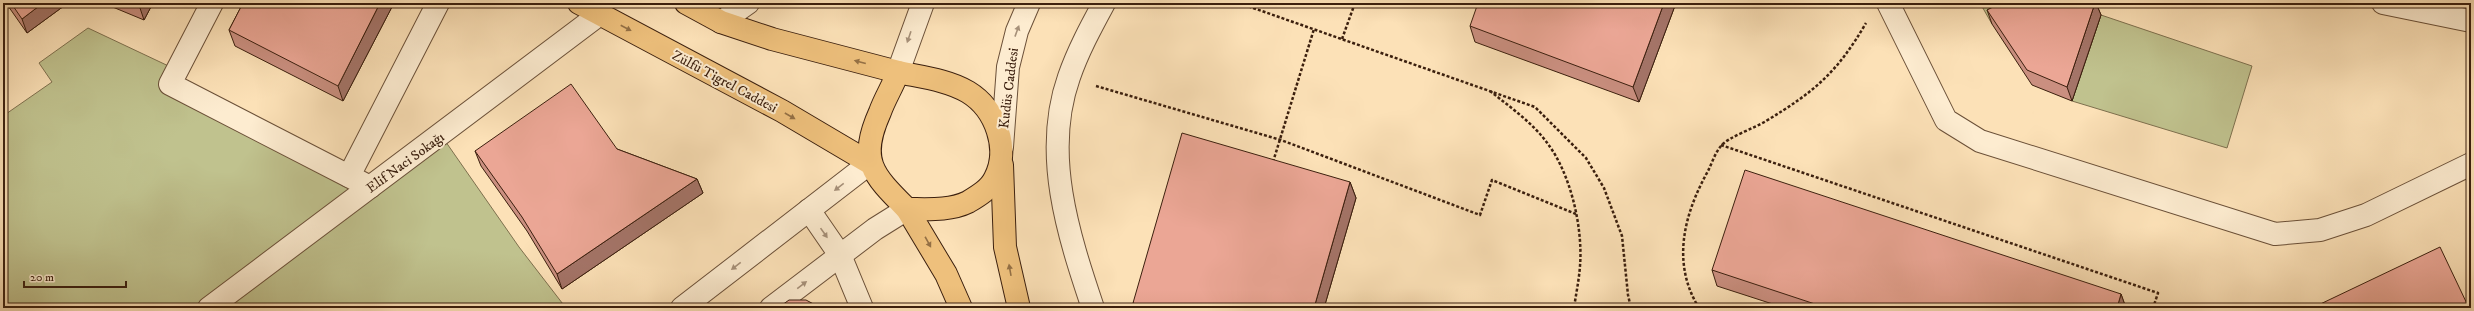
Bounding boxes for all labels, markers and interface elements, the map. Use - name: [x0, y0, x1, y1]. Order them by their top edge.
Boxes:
- one-way arrow: [620, 25, 632, 31]
- one-way arrow: [1015, 25, 1021, 37]
- one-way arrow: [906, 32, 912, 44]
- street label: Kudüs Caddesi: [995, 46, 1023, 130]
- street label: Zülfü Tigrel Caddesi: [669, 47, 781, 117]
- one-way arrow: [854, 59, 866, 65]
- one-way arrow: [784, 113, 796, 120]
- street label: Elif Naci Sokağı: [363, 128, 449, 197]
- one-way arrow: [834, 182, 845, 191]
- one-way arrow: [820, 228, 828, 238]
- one-way arrow: [925, 236, 931, 248]
- one-way arrow: [731, 262, 742, 271]
- scale bar: [24, 263, 126, 289]
- one-way arrow: [1006, 264, 1012, 276]
- text: 20 m: [30, 270, 54, 285]
- one-way arrow: [796, 280, 807, 289]

